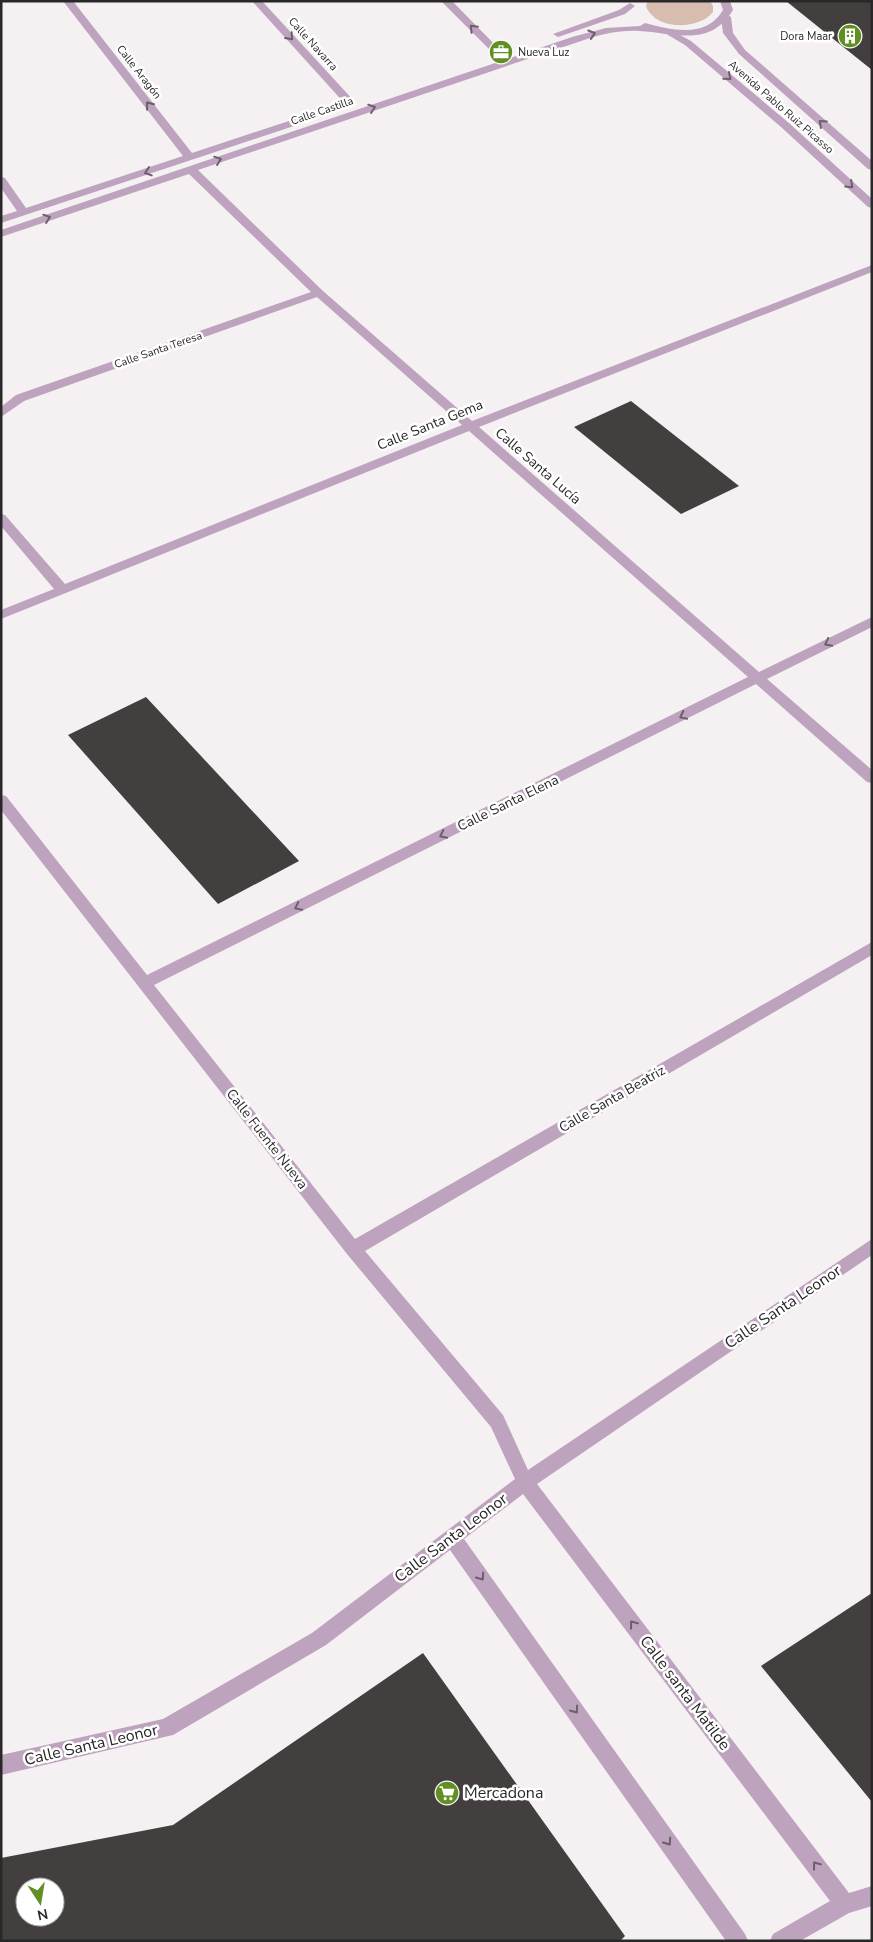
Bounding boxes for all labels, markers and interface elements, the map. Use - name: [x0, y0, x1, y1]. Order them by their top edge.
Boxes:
- street label: Calle Navarra: [285, 14, 341, 74]
- building icon: Dora Maar: [837, 23, 863, 49]
- one-way arrow: [470, 25, 479, 34]
- place label: Dora Maar: [780, 29, 832, 44]
- one-way arrow: [587, 30, 596, 40]
- one-way arrow: [284, 32, 293, 41]
- office icon: Nueva Luz: [488, 39, 514, 65]
- street label: Calle Aragón: [113, 42, 165, 102]
- place label: Nueva Luz: [518, 45, 569, 60]
- street label: Avenida Pablo Ruiz Picasso: [725, 57, 837, 157]
- one-way arrow: [723, 71, 732, 80]
- street label: Calle Castilla: [289, 93, 355, 129]
- one-way arrow: [146, 101, 155, 111]
- one-way arrow: [367, 103, 375, 113]
- one-way arrow: [818, 120, 827, 129]
- one-way arrow: [213, 156, 222, 166]
- one-way arrow: [144, 166, 152, 176]
- one-way arrow: [844, 179, 853, 188]
- one-way arrow: [43, 214, 51, 224]
- street label: Calle Santa Teresa: [112, 328, 204, 372]
- street label: Calle Santa Gema: [374, 395, 486, 455]
- street label: Calle Santa Lucía: [491, 423, 585, 509]
- one-way arrow: [825, 637, 834, 647]
- one-way arrow: [679, 710, 688, 720]
- street label: Calle Santa Elena: [454, 770, 562, 836]
- one-way arrow: [440, 829, 449, 839]
- one-way arrow: [294, 901, 303, 911]
- street label: Calle Santa Beatriz: [555, 1061, 669, 1137]
- street label: Calle Fuente Nueva: [222, 1085, 312, 1193]
- street label: Calle Santa Leonor: [720, 1260, 846, 1354]
- street label: Calle Santa Leonor: [390, 1488, 512, 1588]
- one-way arrow: [475, 1571, 484, 1581]
- one-way arrow: [630, 1620, 639, 1630]
- street label: Calle santa Matilde: [635, 1631, 735, 1755]
- one-way arrow: [569, 1704, 577, 1713]
- street label: Calle Santa Leonor: [22, 1719, 160, 1771]
- supermarket icon: Mercadona: [434, 1780, 460, 1806]
- place label: Mercadona: [464, 1782, 543, 1804]
- one-way arrow: [662, 1837, 671, 1846]
- one-way arrow: [813, 1862, 821, 1871]
- north arrow: [15, 1877, 65, 1927]
- text: N: [35, 1904, 50, 1925]

